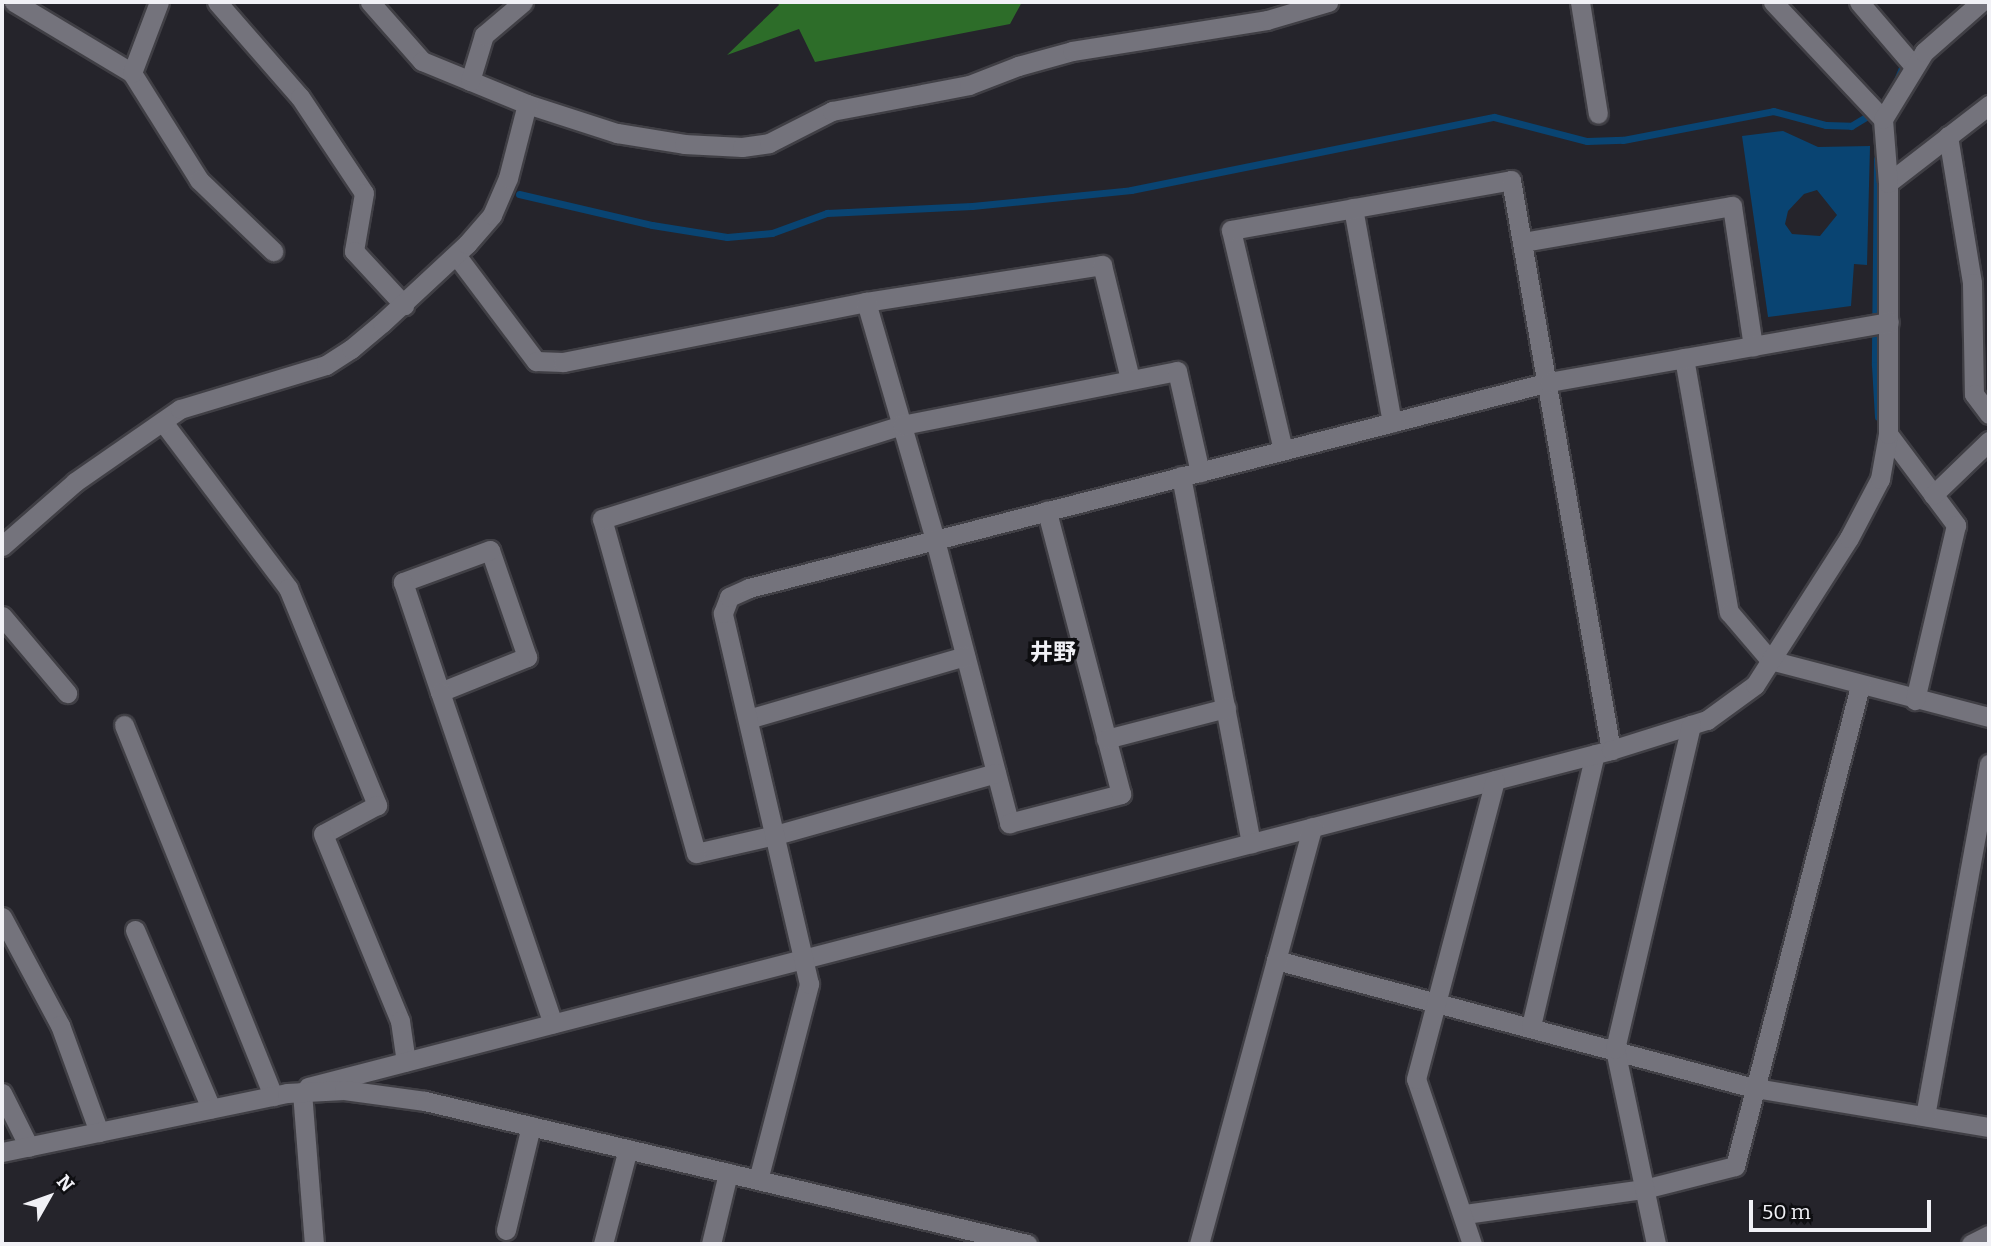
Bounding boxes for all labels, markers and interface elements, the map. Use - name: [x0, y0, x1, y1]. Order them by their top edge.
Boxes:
- district label: 井野: [1030, 638, 1076, 666]
- north arrow: [14, 1162, 84, 1232]
- text: N: [52, 1170, 79, 1196]
- scale bar: [1753, 1186, 1935, 1230]
- text: 50 m: [1762, 1199, 1811, 1225]

